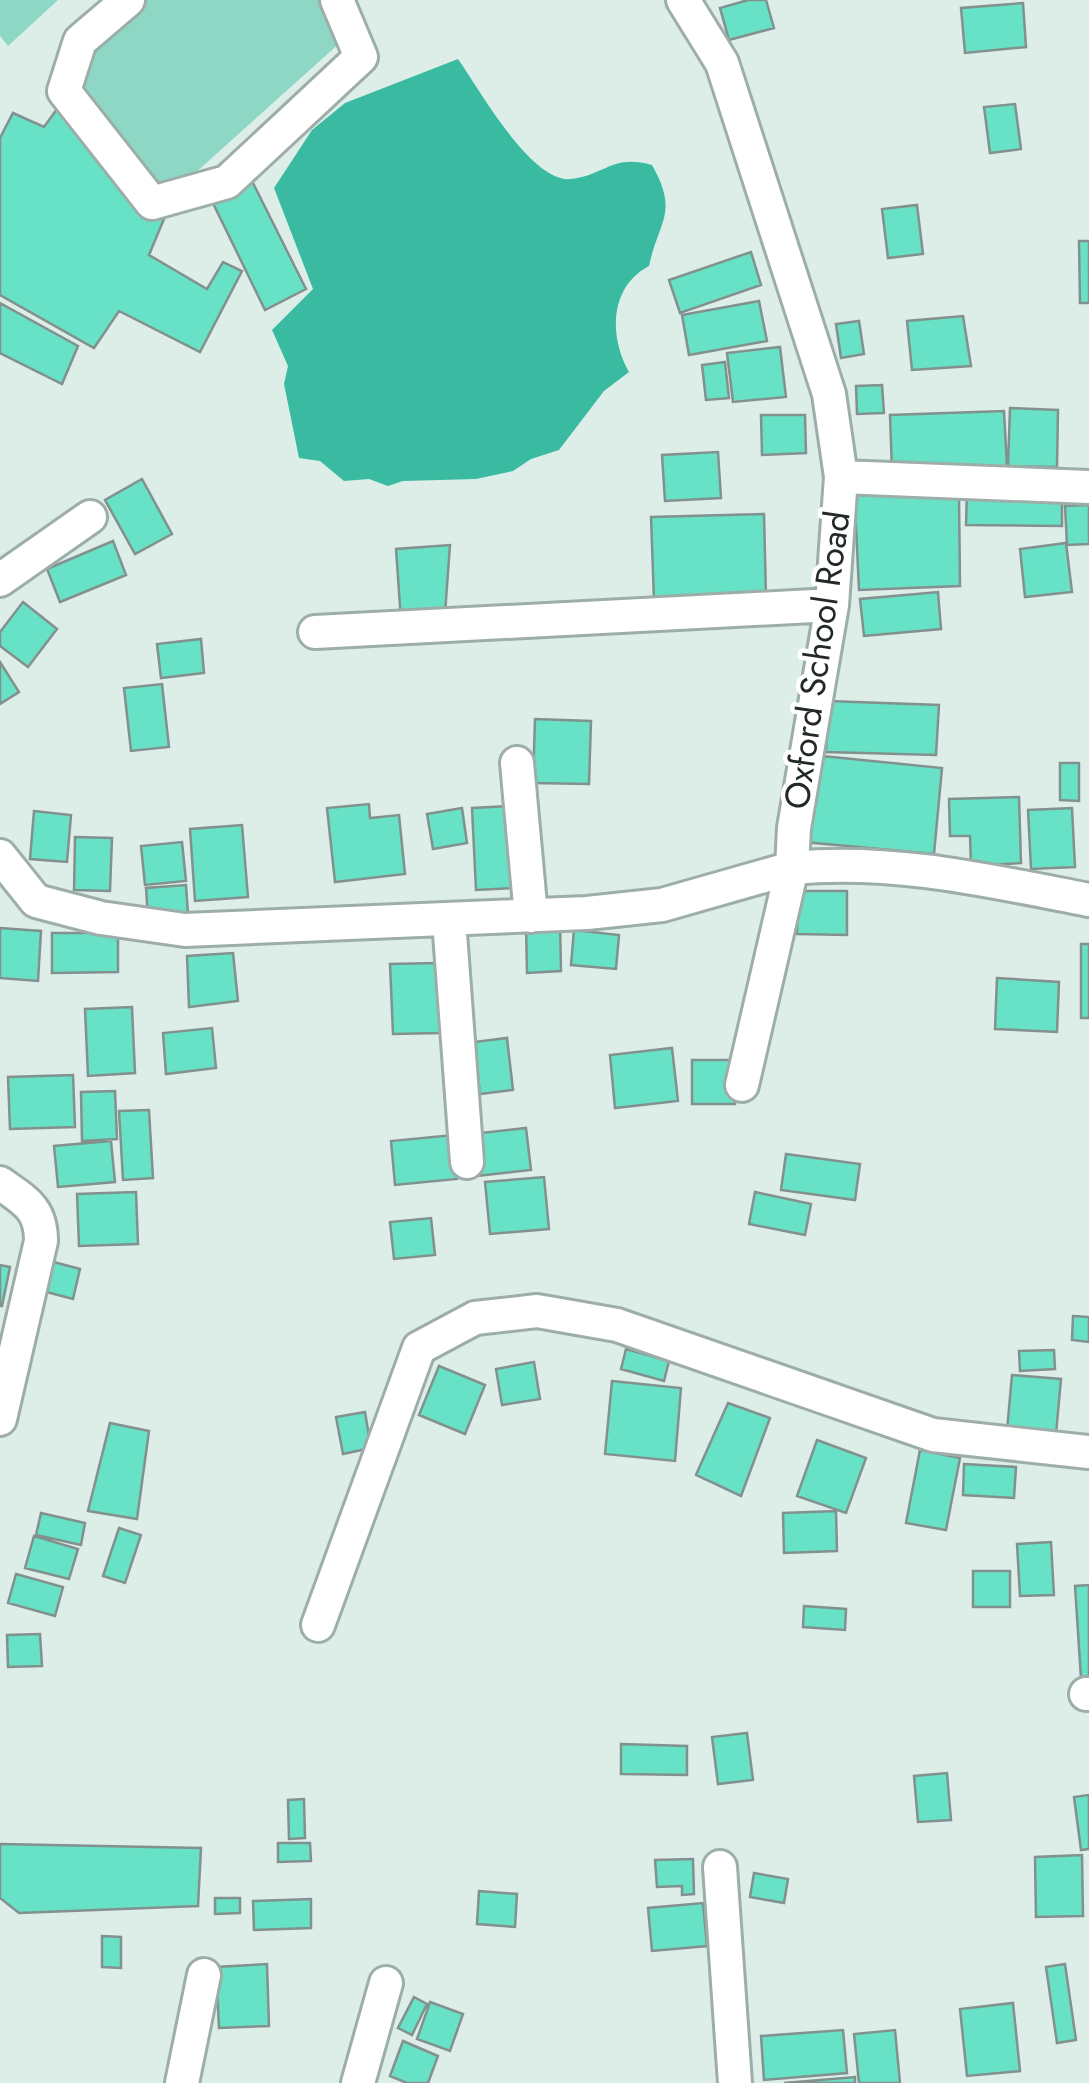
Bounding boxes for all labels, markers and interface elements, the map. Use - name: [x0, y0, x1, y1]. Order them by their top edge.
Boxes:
- street label: Oxford School Road: [771, 508, 863, 812]

